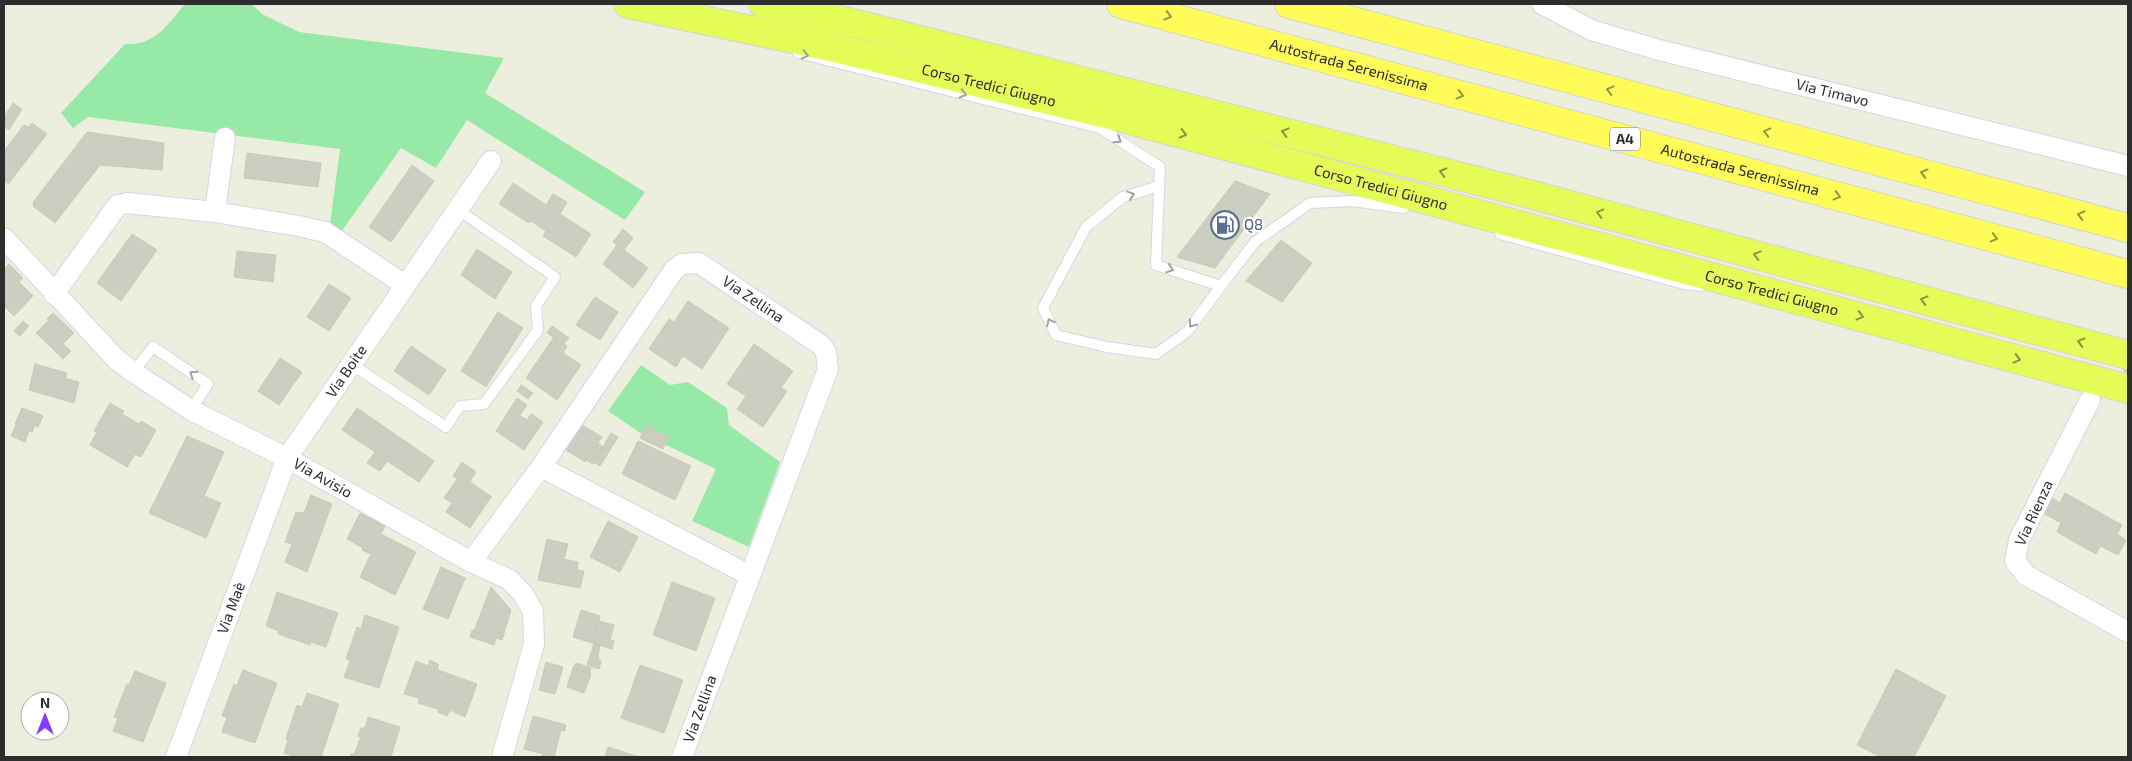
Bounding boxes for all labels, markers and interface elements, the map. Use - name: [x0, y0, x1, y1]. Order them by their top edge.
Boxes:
- one-way arrow: [1163, 11, 1171, 21]
- street label: Autostrada Serenissima: [1268, 34, 1430, 94]
- one-way arrow: [801, 49, 810, 60]
- street label: Corso Tredici Giugno: [920, 59, 1058, 110]
- street label: Via Timavo: [1794, 74, 1871, 110]
- one-way arrow: [1607, 85, 1615, 95]
- one-way arrow: [958, 88, 967, 99]
- one-way arrow: [1456, 89, 1464, 99]
- one-way arrow: [1281, 127, 1290, 138]
- one-way arrow: [1764, 127, 1772, 137]
- one-way arrow: [1178, 128, 1187, 139]
- road number: A4: [1610, 128, 1640, 150]
- one-way arrow: [1112, 134, 1121, 143]
- street label: Autostrada Serenissima: [1659, 139, 1822, 199]
- street label: Corso Tredici Giugno: [1312, 160, 1450, 213]
- one-way arrow: [1439, 167, 1447, 177]
- one-way arrow: [1921, 169, 1929, 179]
- one-way arrow: [1832, 190, 1841, 201]
- one-way arrow: [1126, 191, 1135, 201]
- one-way arrow: [1596, 208, 1605, 218]
- fuel station icon: Q8: [1210, 210, 1240, 240]
- one-way arrow: [2078, 211, 2086, 221]
- place label: Q8: [1244, 215, 1263, 234]
- one-way arrow: [1989, 232, 1998, 243]
- one-way arrow: [1753, 250, 1761, 260]
- one-way arrow: [1166, 263, 1174, 273]
- street label: Corso Tredici Giugno: [1703, 265, 1841, 319]
- street label: Via Zellina: [719, 271, 788, 326]
- one-way arrow: [1920, 295, 1929, 306]
- one-way arrow: [1855, 310, 1864, 321]
- one-way arrow: [1046, 318, 1056, 327]
- one-way arrow: [1189, 318, 1198, 328]
- one-way arrow: [2077, 337, 2086, 348]
- street label: Via Boite: [321, 341, 370, 401]
- one-way arrow: [2012, 353, 2020, 363]
- one-way arrow: [190, 371, 199, 380]
- street label: Via Avisio: [291, 454, 356, 501]
- street label: Via Rienza: [2010, 477, 2056, 548]
- street label: Via Maè: [213, 579, 248, 636]
- street label: Via Zellina: [679, 672, 720, 745]
- north arrow: [20, 691, 70, 741]
- text: N: [40, 694, 50, 711]

